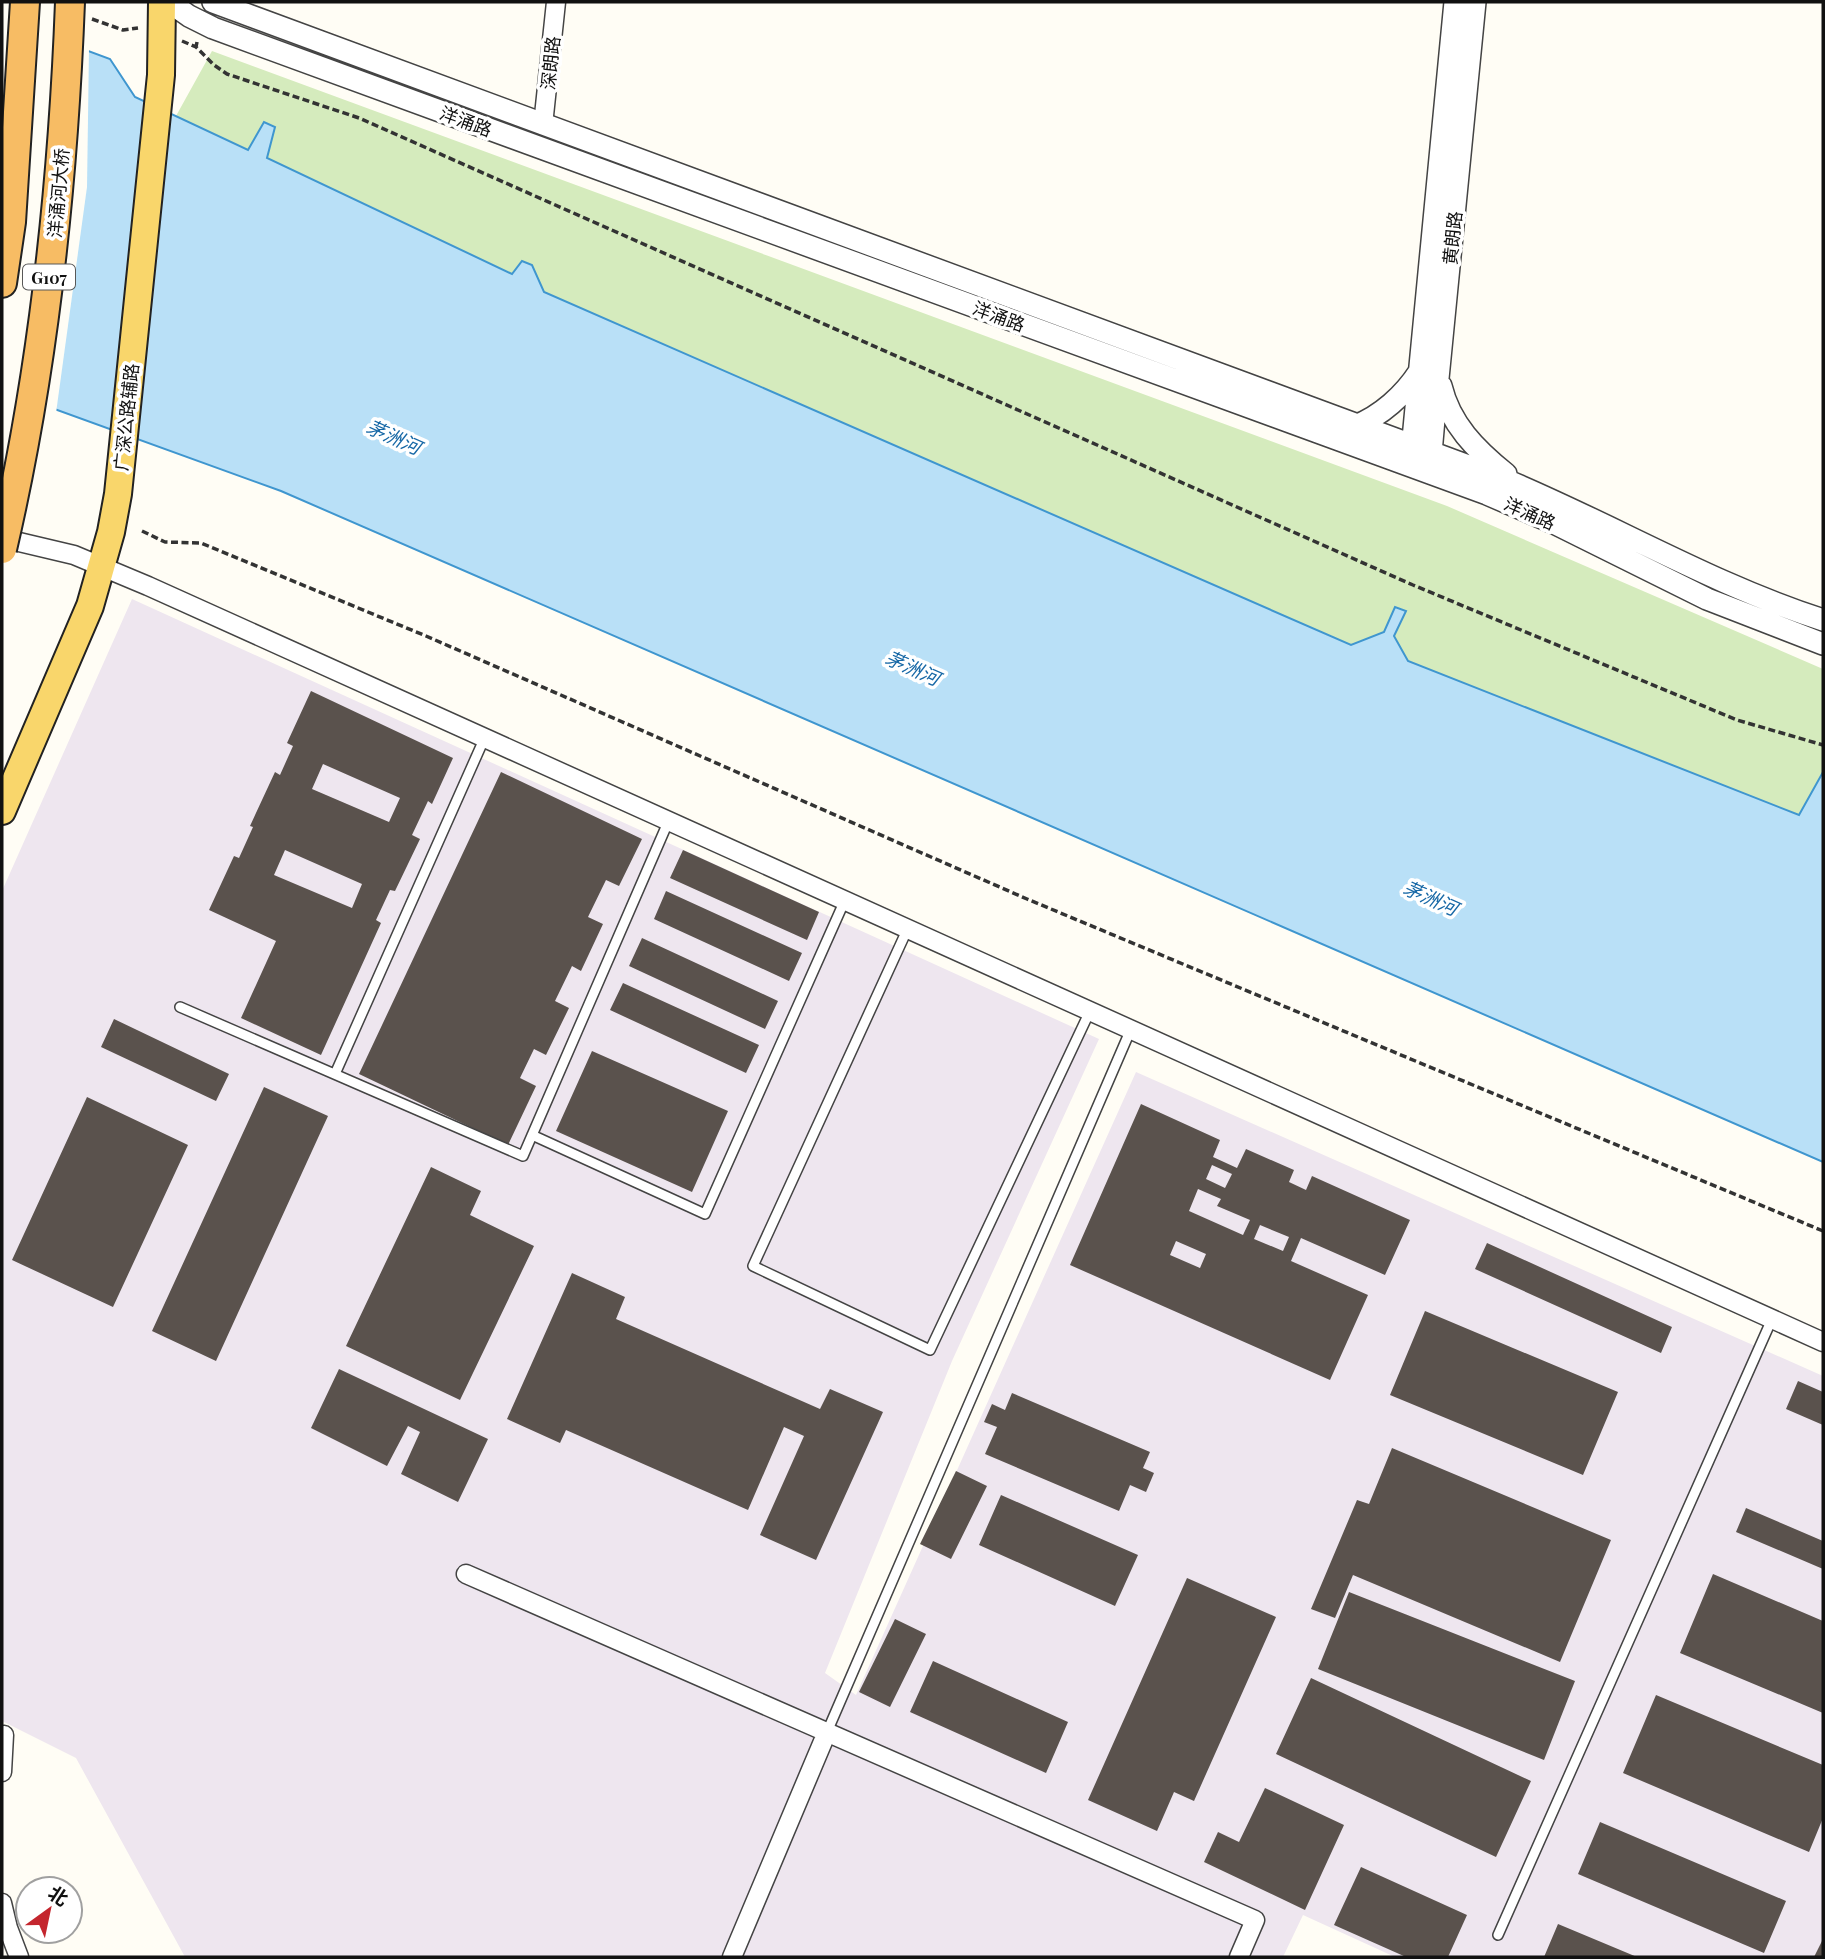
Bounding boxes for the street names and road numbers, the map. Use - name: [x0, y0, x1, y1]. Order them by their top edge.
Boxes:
- street label: 深朗路: [535, 35, 565, 91]
- street label: 洋涌路: [437, 100, 495, 142]
- street label: 洋涌河大桥: [42, 147, 74, 239]
- street label: 黄朗路: [1437, 210, 1467, 266]
- road number: G107: [23, 264, 75, 290]
- street label: 洋涌路: [970, 295, 1028, 337]
- street label: 广深公路辅路: [108, 362, 144, 472]
- street label: 洋涌路: [1500, 491, 1560, 535]

